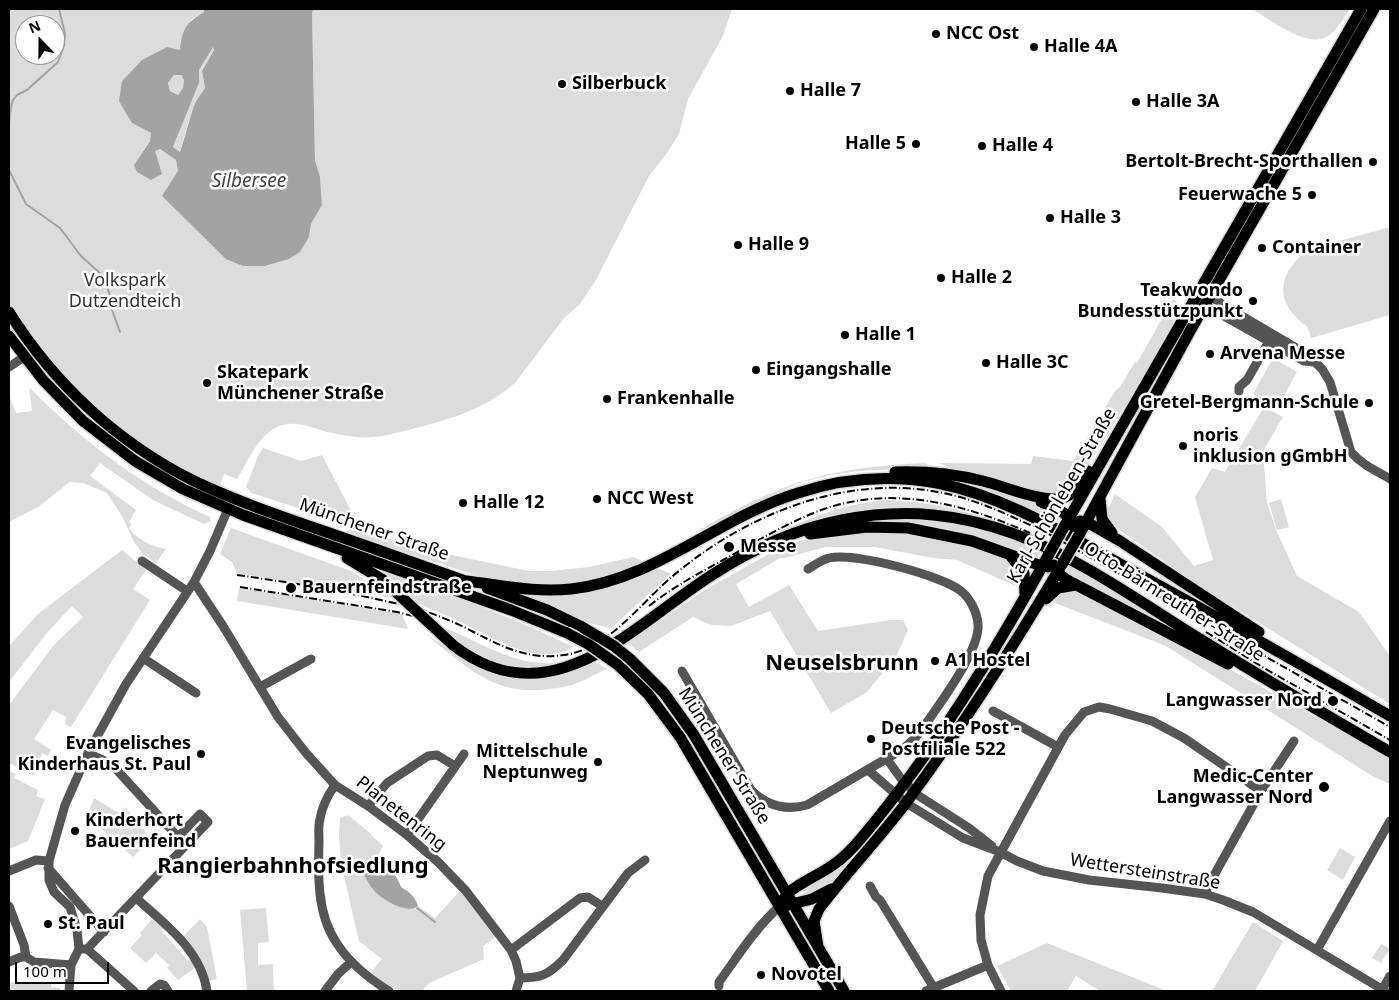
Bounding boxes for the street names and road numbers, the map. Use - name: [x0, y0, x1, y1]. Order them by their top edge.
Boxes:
- street label: Karl-Schönleben-Straße: [1003, 405, 1121, 587]
- street label: Münchener Straße: [296, 494, 452, 566]
- street label: Otto-Bärnreuther-Straße: [1080, 538, 1268, 666]
- street label: Münchener Straße: [673, 684, 775, 828]
- street label: Planetenring: [351, 772, 451, 856]
- street label: Wettersteinstraße: [1068, 849, 1222, 895]

